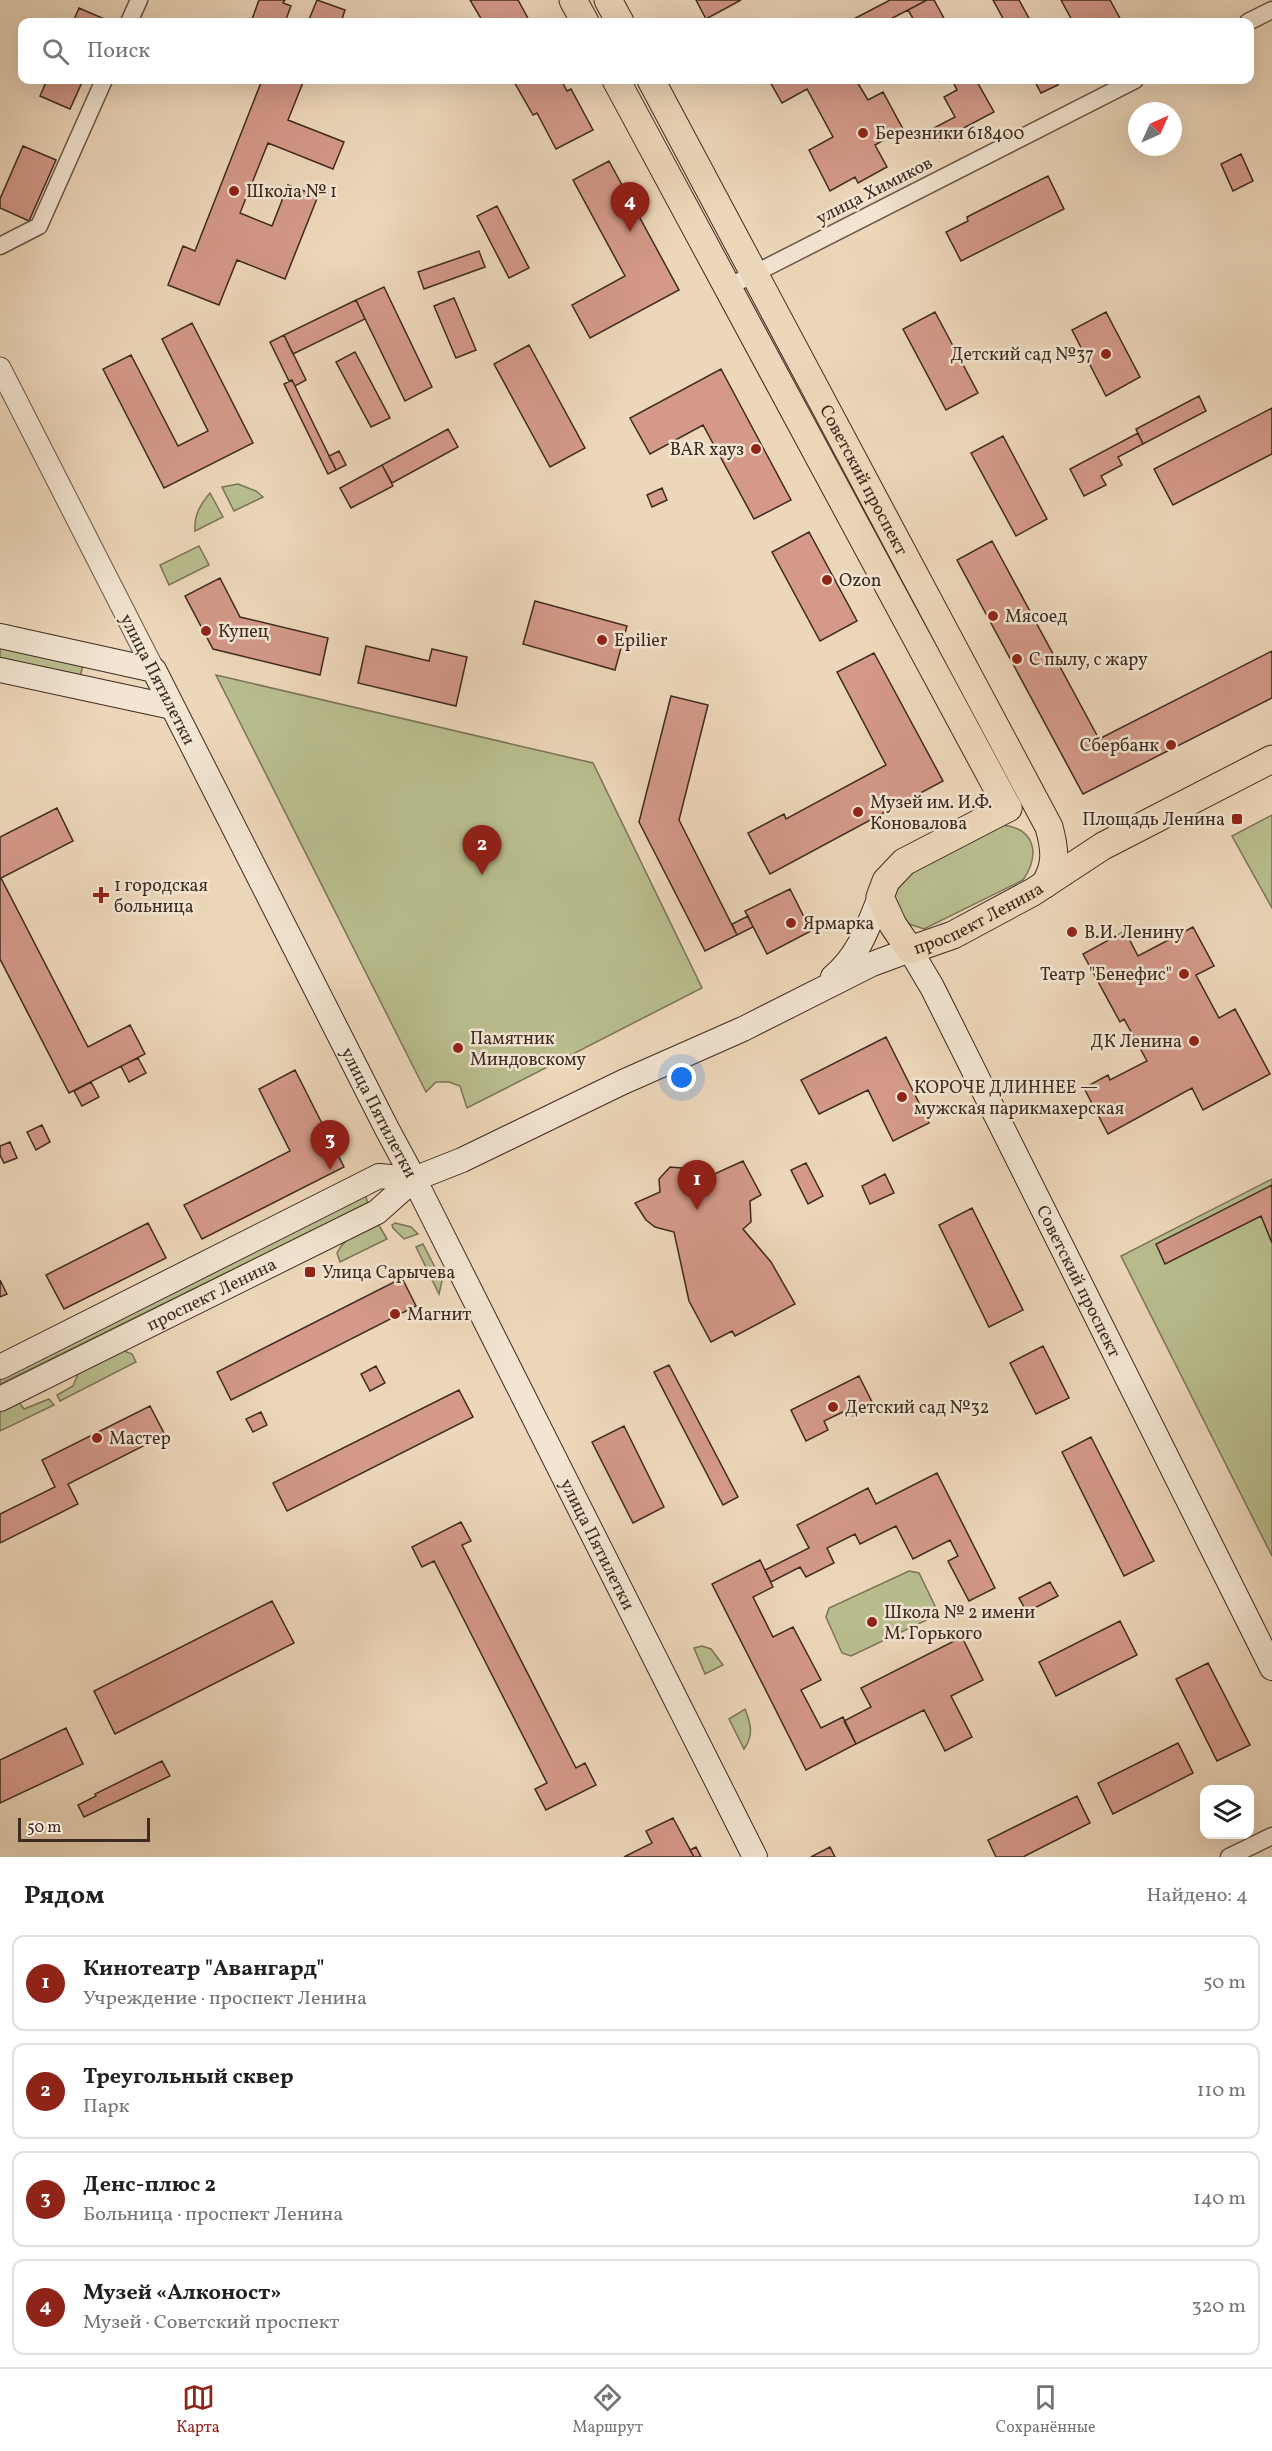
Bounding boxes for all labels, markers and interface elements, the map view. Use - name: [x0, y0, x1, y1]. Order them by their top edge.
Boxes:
- search box: [18, 18, 1254, 84]
- icon: search: [39, 35, 72, 68]
- text: Поиск: [87, 36, 150, 67]
- north arrow: [1128, 102, 1182, 156]
- place label: Березники 618400: [875, 122, 1025, 147]
- marker: Березники 618400: [856, 126, 870, 140]
- street label: улица Химиков: [812, 151, 937, 232]
- place label: Школа № 1: [246, 180, 337, 205]
- pin: 4: [610, 182, 650, 232]
- marker: Школа № 1: [227, 184, 241, 198]
- place label: Детский сад №37: [951, 343, 1094, 368]
- marker: Детский сад №37: [1099, 347, 1113, 361]
- street label: Советский проспект: [812, 401, 913, 560]
- place label: BAR хауз: [670, 438, 744, 463]
- marker: BAR хауз: [749, 442, 763, 456]
- place label: Ozon: [839, 569, 882, 594]
- marker: Ozon: [820, 573, 834, 587]
- place label: Мясоед: [1005, 605, 1067, 630]
- marker: Мясоед: [986, 609, 1000, 623]
- street label: улица Пятилетки: [113, 610, 201, 750]
- place label: Купец: [218, 620, 269, 645]
- marker: Купец: [199, 624, 213, 638]
- place label: Epilier: [614, 629, 668, 654]
- marker: Epilier: [595, 633, 609, 647]
- place label: С пылу, с жару: [1029, 648, 1148, 673]
- marker: С пылу, с жару: [1010, 652, 1024, 666]
- place label: Сбербанк: [1080, 734, 1159, 759]
- marker: Сбербанк: [1164, 738, 1178, 752]
- place label: Музей им. И.Ф. Коновалова: [870, 791, 992, 837]
- marker: Музей им. И.Ф. Коновалова: [851, 805, 865, 819]
- place label: Площадь Ленина: [1082, 808, 1225, 833]
- marker: Площадь Ленина: [1230, 812, 1244, 826]
- pin: 2: [462, 826, 502, 875]
- place label: 1 городская больница: [114, 874, 208, 920]
- street label: проспект Ленина: [910, 877, 1049, 962]
- marker: 1 городская больница: [92, 886, 110, 904]
- place label: Ярмарка: [803, 912, 874, 937]
- marker: Ярмарка: [784, 916, 798, 930]
- place label: В.И. Ленину: [1084, 921, 1184, 946]
- marker: В.И. Ленину: [1065, 925, 1079, 939]
- place label: Театр "Бенефис": [1040, 963, 1172, 988]
- marker: Театр "Бенефис": [1177, 967, 1191, 981]
- place label: Памятник Миндовскому: [470, 1027, 586, 1073]
- place label: ДК Ленина: [1091, 1030, 1182, 1055]
- marker: ДК Ленина: [1187, 1034, 1201, 1048]
- marker: Памятник Миндовскому: [451, 1041, 465, 1055]
- street label: улица Пятилетки: [334, 1043, 422, 1183]
- your location: [667, 1063, 696, 1092]
- place label: КОРОЧЕ ДЛИННЕЕ — мужская парикмахерская: [914, 1076, 1124, 1122]
- marker: КОРОЧЕ ДЛИННЕЕ — мужская парикмахерская: [895, 1090, 909, 1104]
- pin: 3: [310, 1120, 350, 1170]
- pin: 1: [678, 1160, 716, 1210]
- street label: Советский проспект: [1029, 1202, 1126, 1362]
- street label: проспект Ленина: [143, 1253, 281, 1338]
- place label: Улица Сарычева: [322, 1261, 455, 1286]
- marker: Улица Сарычева: [303, 1265, 317, 1279]
- place label: Магнит: [407, 1303, 471, 1328]
- marker: Магнит: [388, 1307, 402, 1321]
- place label: Детский сад №32: [845, 1396, 989, 1421]
- marker: Детский сад №32: [826, 1400, 840, 1414]
- place label: Мастер: [109, 1427, 171, 1452]
- marker: Мастер: [90, 1431, 104, 1445]
- street label: улица Пятилетки: [553, 1475, 640, 1615]
- place label: Школа № 2 имени М. Горького: [884, 1601, 1035, 1647]
- marker: Школа № 2 имени М. Горького: [865, 1615, 879, 1629]
- map controls: [1200, 1785, 1254, 1839]
- button: layers: [1200, 1785, 1254, 1839]
- scale bar: [18, 1815, 150, 1842]
- text: 50 m: [27, 1817, 61, 1839]
- text: Рядом: [24, 1878, 104, 1914]
- text: Найдено: 4: [1147, 1882, 1248, 1910]
- text: Кинотеатр "Авангард": [83, 1954, 325, 1985]
- text: 1: [41, 1969, 50, 1997]
- text: 50 m: [1203, 1969, 1246, 1997]
- text: Учреждение · проспект Ленина: [83, 1985, 367, 2013]
- text: Треугольный сквер: [83, 2062, 294, 2093]
- text: 2: [40, 2077, 51, 2105]
- text: 110 m: [1197, 2077, 1246, 2105]
- text: Парк: [83, 2093, 129, 2121]
- text: Денс-плюс 2: [83, 2170, 216, 2201]
- text: 3: [40, 2185, 51, 2213]
- text: 140 m: [1193, 2185, 1246, 2213]
- text: Больница · проспект Ленина: [83, 2201, 343, 2229]
- text: Музей «Алконост»: [83, 2278, 282, 2309]
- text: 4: [39, 2293, 52, 2321]
- text: 320 m: [1191, 2293, 1246, 2321]
- text: Музей · Советский проспект: [83, 2309, 339, 2337]
- tab: Карта: [176, 2381, 220, 2439]
- tab: Маршрут: [573, 2381, 643, 2439]
- tab: Сохранённые: [996, 2381, 1096, 2439]

